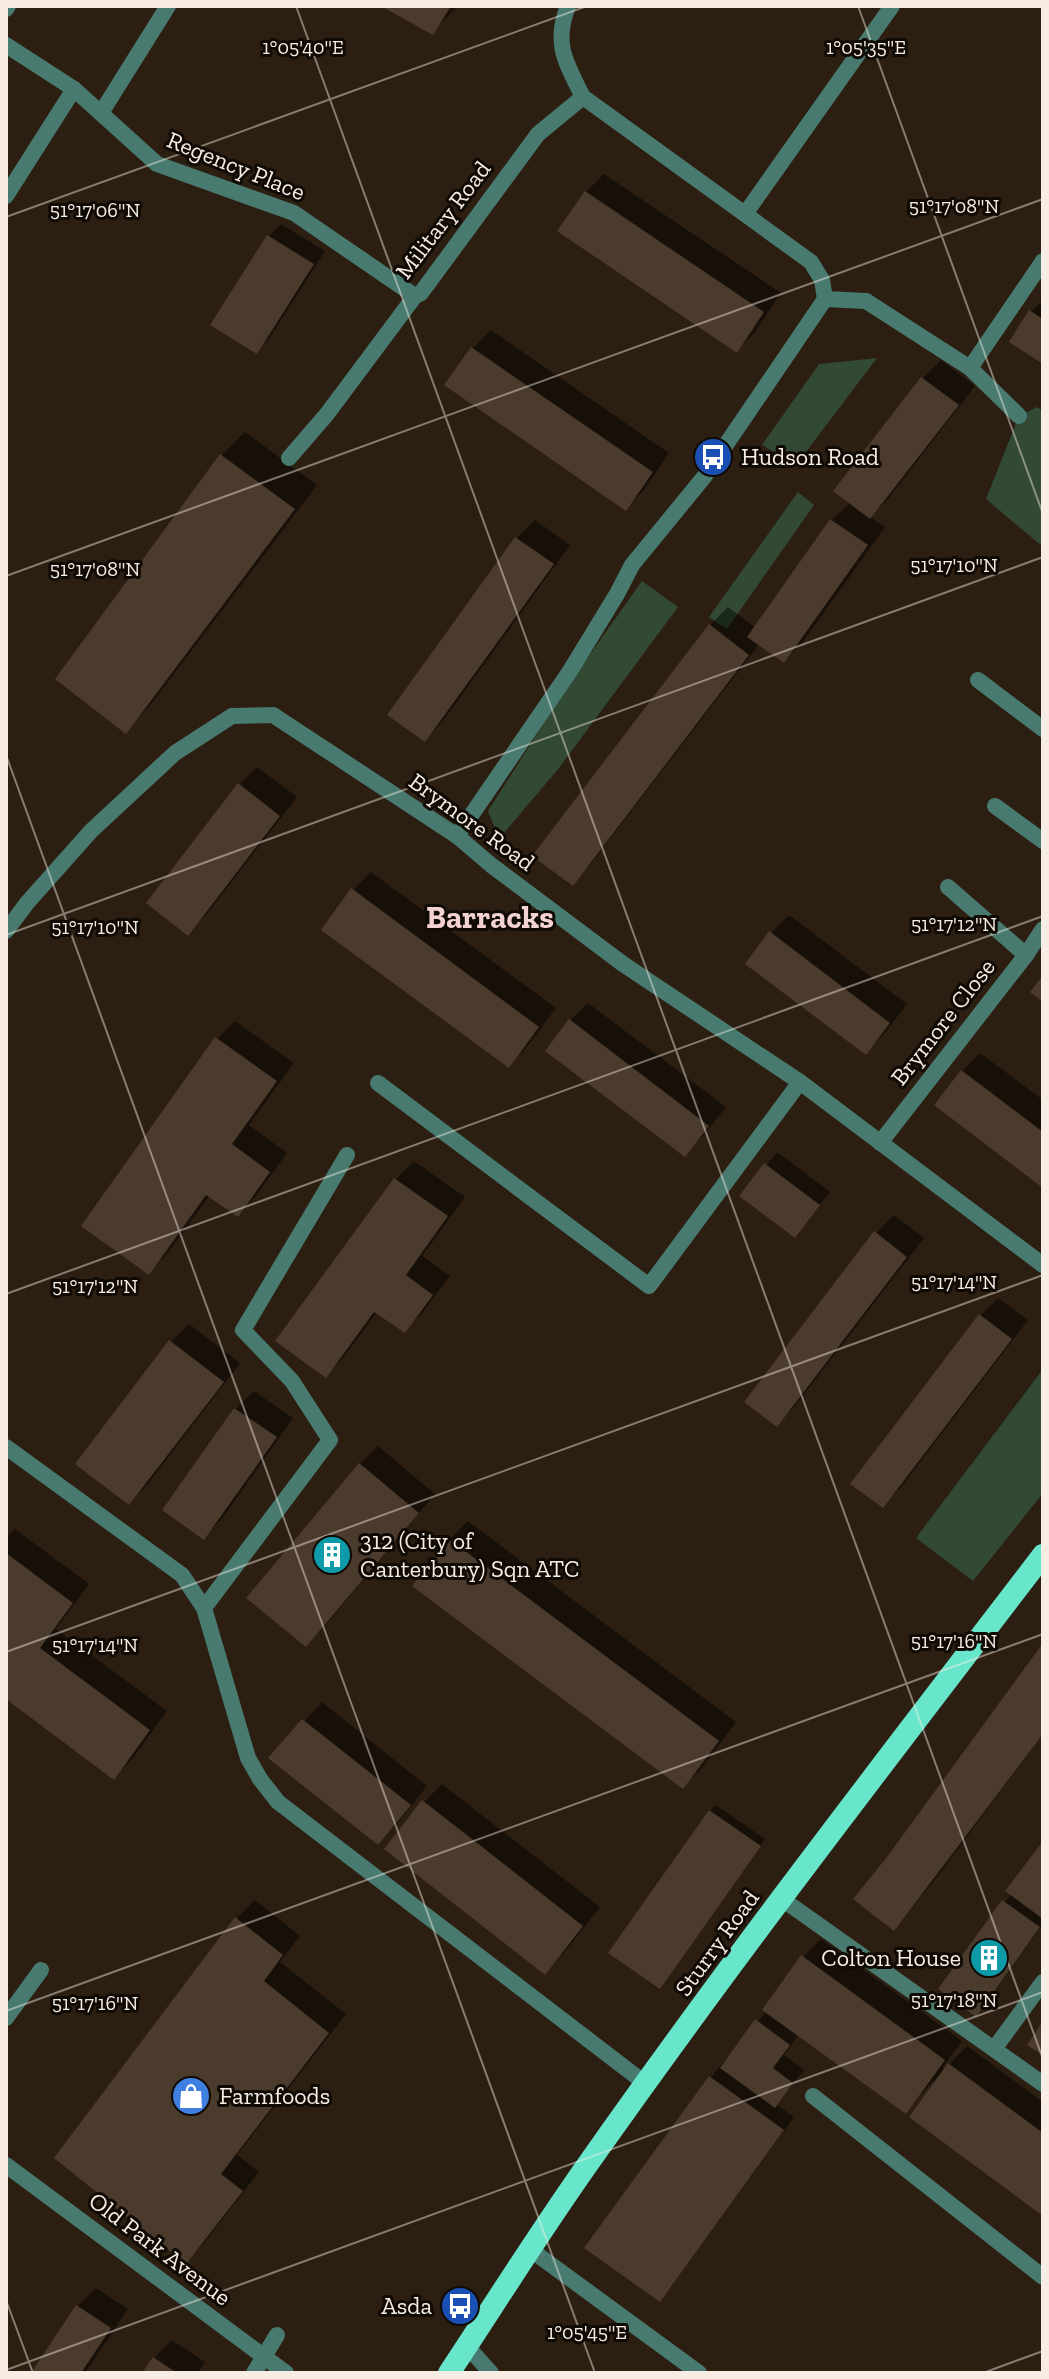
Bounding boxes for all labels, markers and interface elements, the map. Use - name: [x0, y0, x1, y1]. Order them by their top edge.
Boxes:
- text: 1°05'40"E: [262, 35, 344, 59]
- text: 1°05'35"E: [826, 35, 906, 59]
- street label: Regency Place: [163, 125, 309, 206]
- street label: Military Road: [389, 155, 496, 284]
- text: 51°17'08"N: [909, 194, 999, 218]
- text: 51°17'06"N: [50, 198, 140, 222]
- bus stop icon: Hudson Road: [692, 436, 734, 478]
- place label: Hudson Road: [741, 442, 879, 471]
- text: 51°17'10"N: [910, 553, 998, 577]
- text: 51°17'08"N: [50, 557, 140, 581]
- street label: Brymore Road: [404, 766, 541, 877]
- district label: Barracks: [426, 898, 554, 936]
- text: 51°17'12"N: [911, 912, 997, 936]
- text: 51°17'10"N: [51, 915, 139, 939]
- street label: Brymore Close: [884, 953, 1001, 1091]
- text: 51°17'14"N: [911, 1270, 997, 1294]
- text: 51°17'12"N: [52, 1274, 138, 1298]
- place label: 312 (City of Canterbury) Sqn ATC: [360, 1526, 579, 1583]
- building icon: 312 (City of Canterbury) Sqn ATC: [311, 1534, 353, 1576]
- text: 51°17'16"N: [911, 1629, 998, 1653]
- text: 51°17'14"N: [52, 1633, 138, 1657]
- street label: Sturry Road: [668, 1884, 765, 2001]
- building icon: Colton House: [968, 1937, 1010, 1979]
- place label: Colton House: [821, 1943, 961, 1972]
- text: 51°17'18"N: [911, 1988, 998, 2012]
- text: 51°17'16"N: [52, 1991, 139, 2015]
- shop icon: Farmfoods: [170, 2075, 212, 2117]
- place label: Farmfoods: [219, 2081, 330, 2110]
- street label: Old Park Avenue: [83, 2186, 237, 2312]
- bus stop icon: Asda: [439, 2285, 481, 2327]
- place label: Asda: [381, 2291, 432, 2320]
- text: 1°05'45"E: [547, 2320, 627, 2344]

